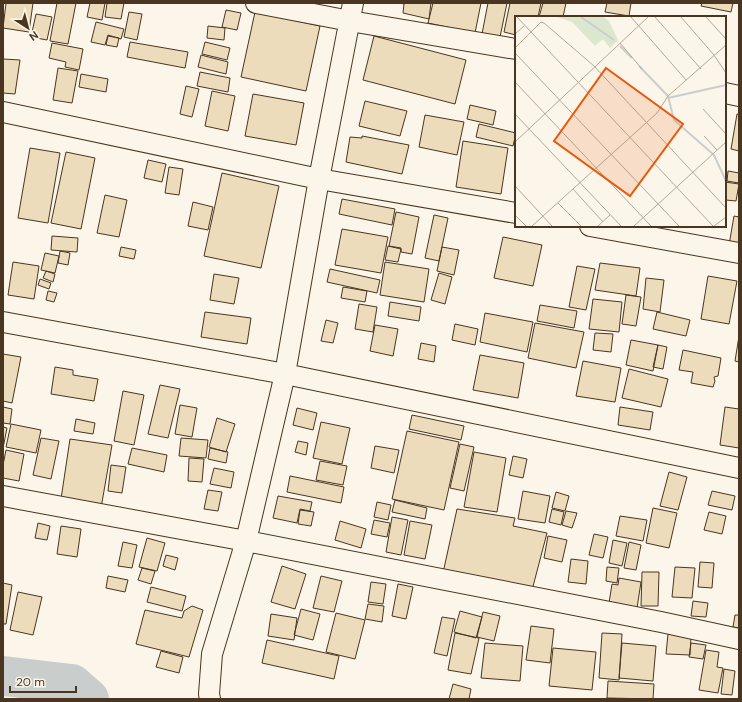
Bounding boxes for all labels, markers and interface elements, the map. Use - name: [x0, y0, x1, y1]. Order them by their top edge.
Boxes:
- north arrow: [8, 8, 48, 48]
- inset map: [515, 16, 726, 227]
- text: N: [27, 28, 41, 44]
- scale bar: [10, 668, 76, 694]
- text: 20 m: [16, 674, 45, 690]

